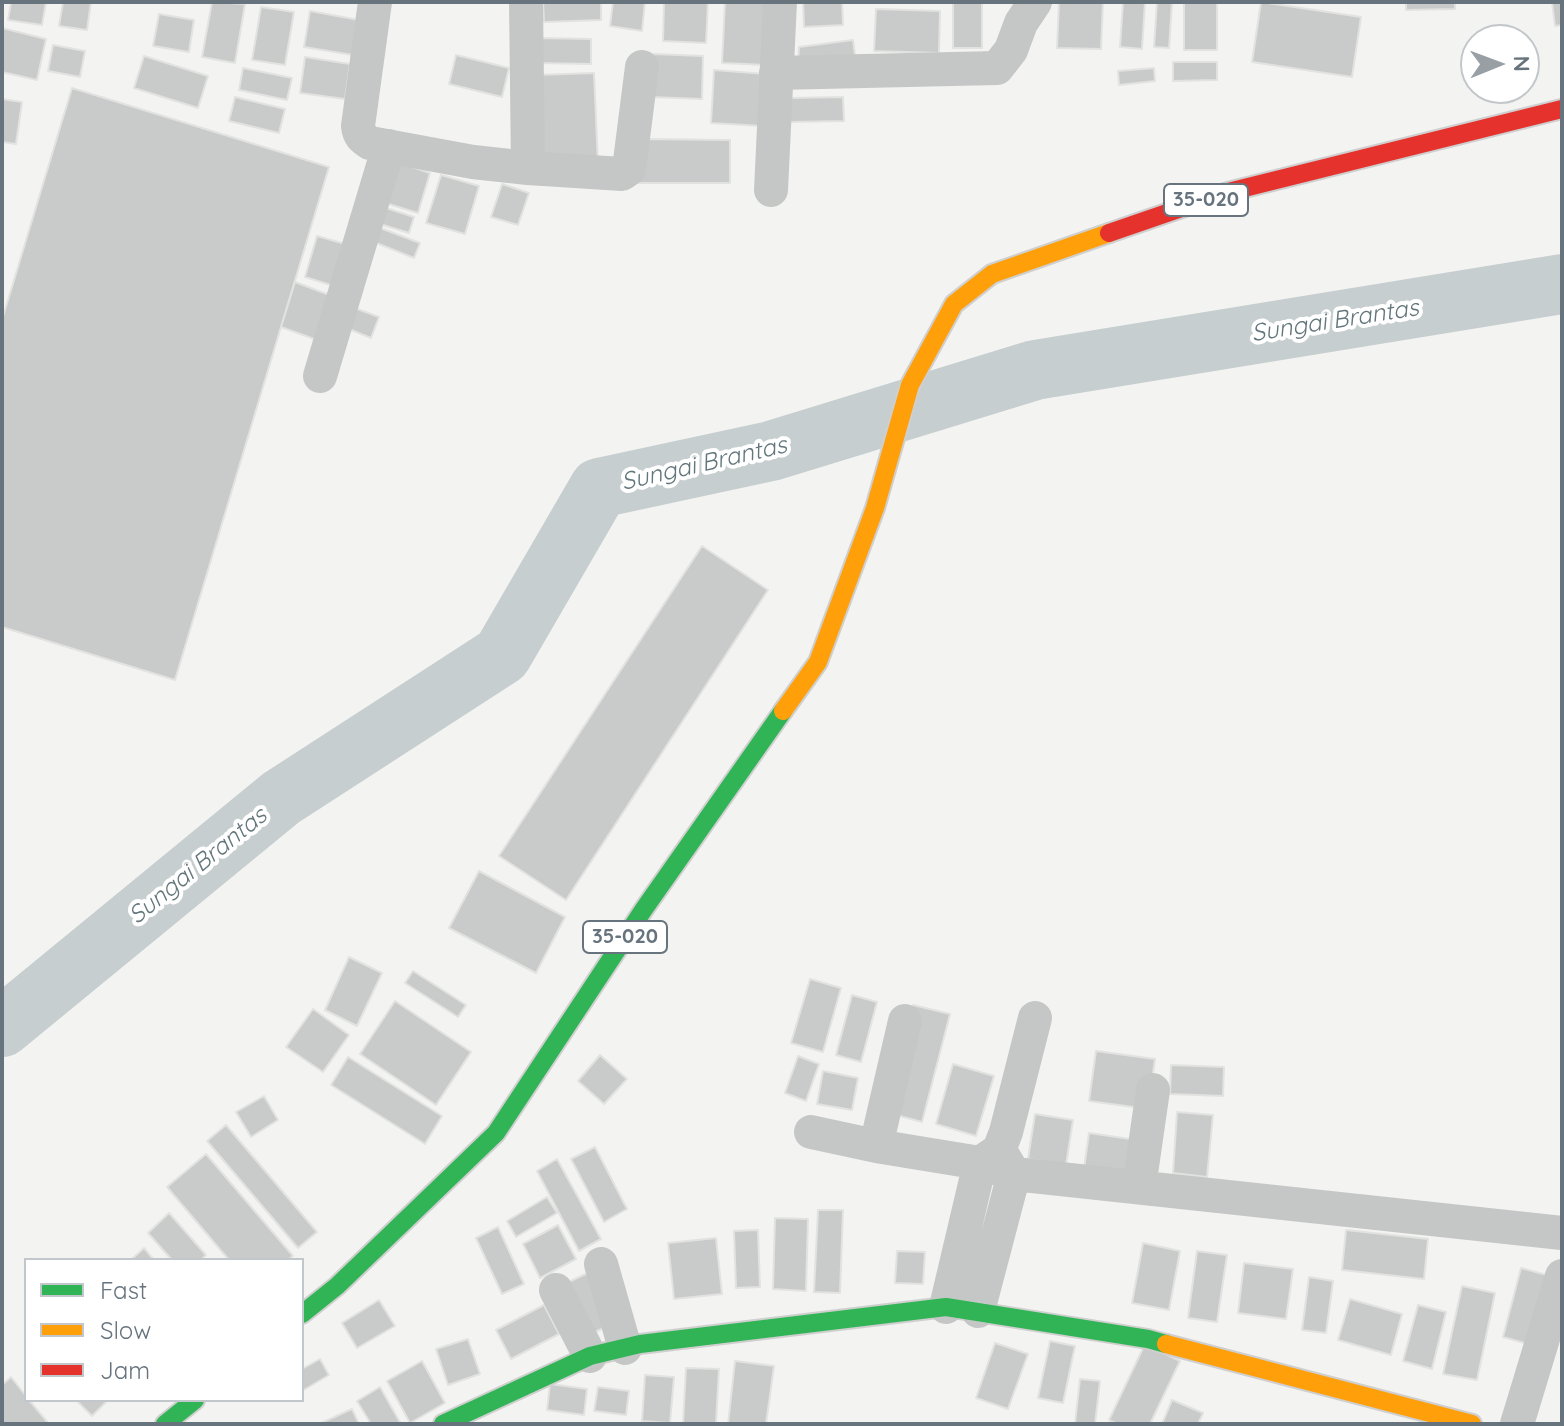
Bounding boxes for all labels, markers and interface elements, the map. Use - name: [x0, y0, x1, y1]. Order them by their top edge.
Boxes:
- north arrow: [1460, 24, 1540, 104]
- text: N: [1508, 55, 1536, 72]
- road number: 35-020: [1164, 184, 1248, 216]
- water label: Sungai Brantas: [1249, 294, 1421, 348]
- water label: Sungai Brantas: [618, 431, 790, 497]
- water label: Sungai Brantas: [123, 802, 273, 930]
- road number: 35-020: [583, 921, 667, 953]
- legend: [24, 1258, 304, 1402]
- text: Fast: [100, 1275, 147, 1305]
- text: Slow: [100, 1315, 151, 1345]
- text: Jam: [100, 1355, 150, 1385]

